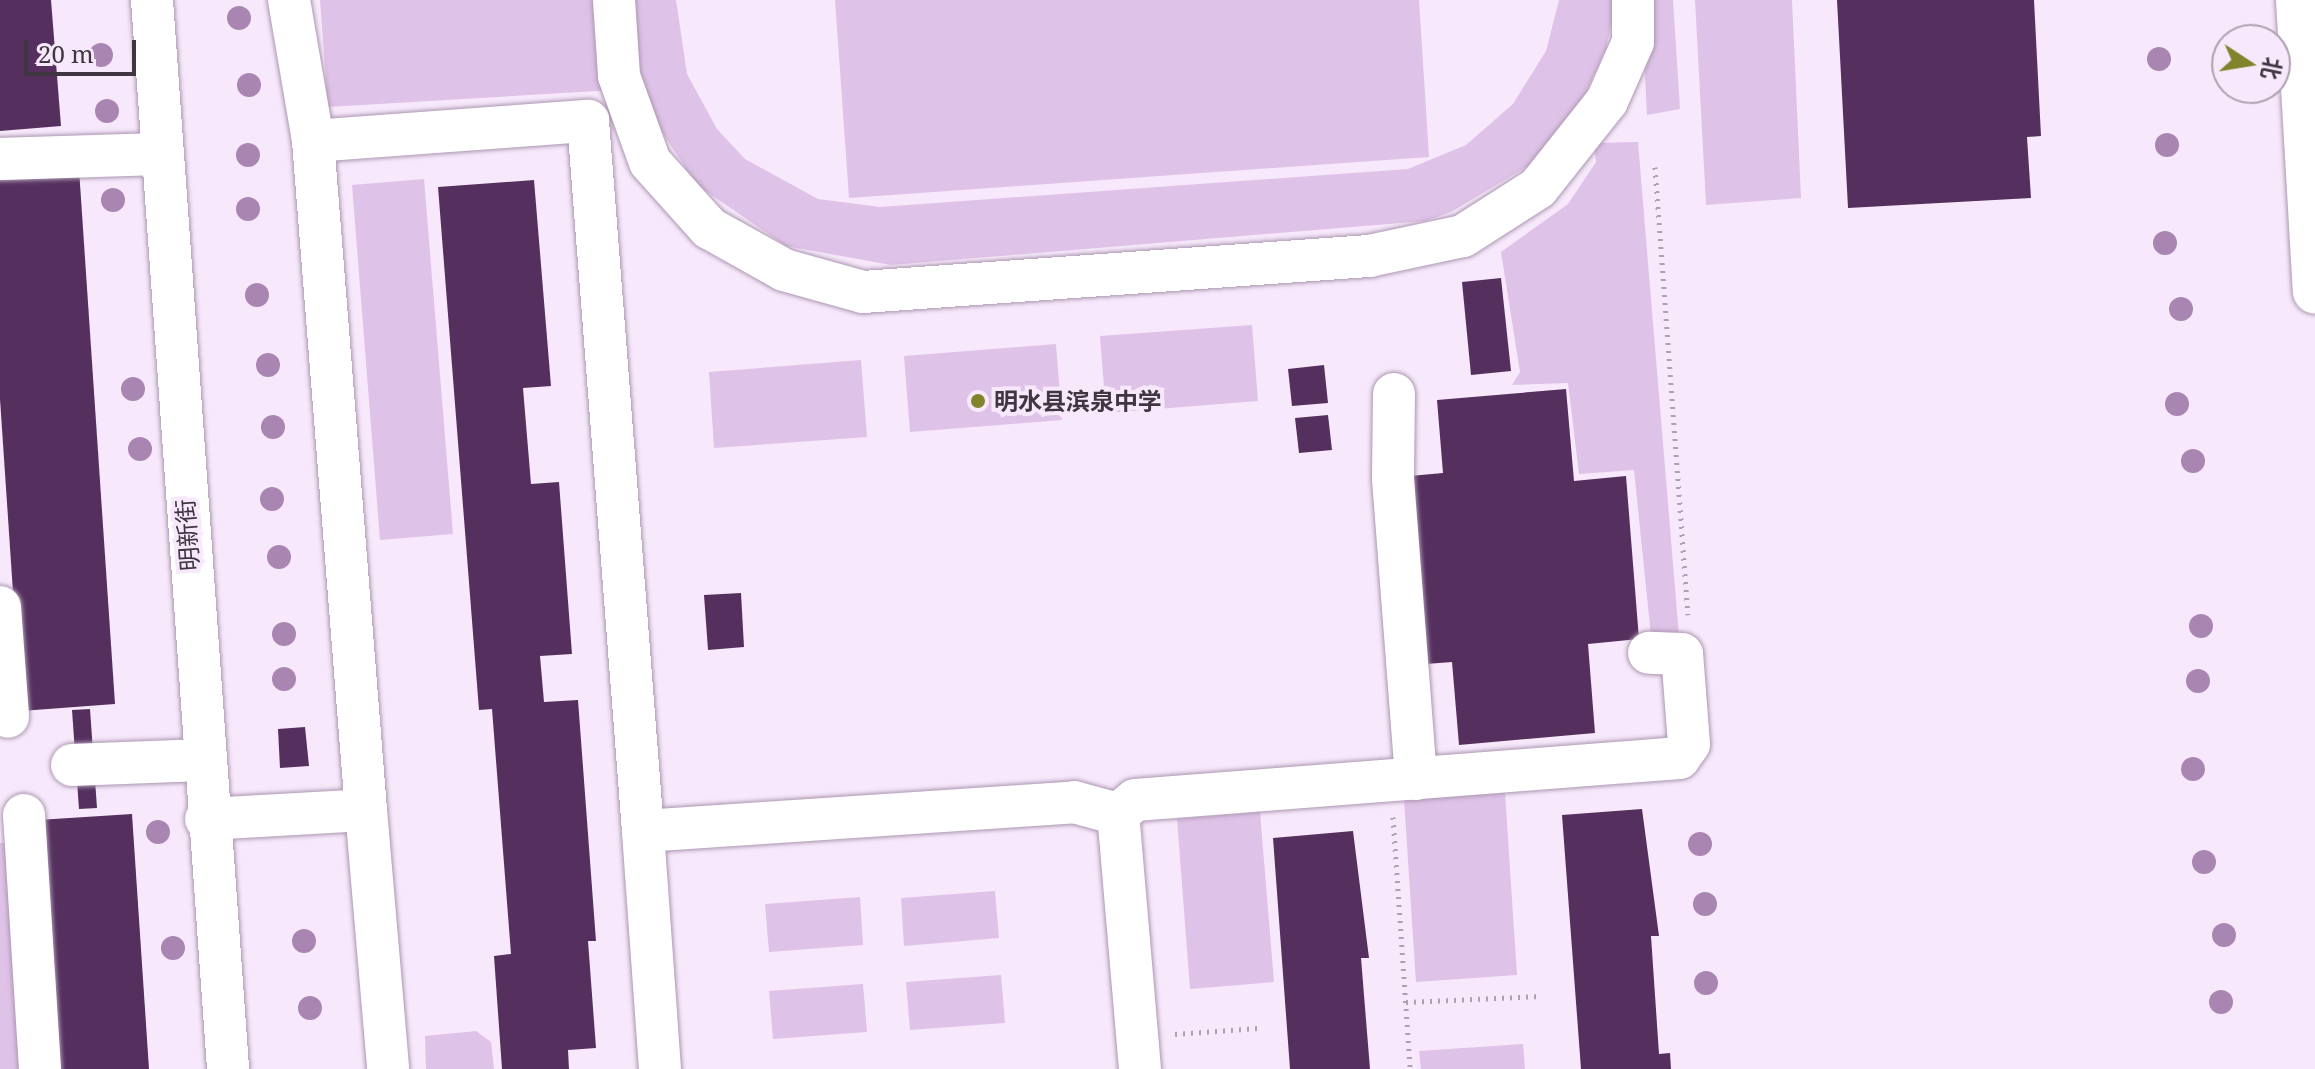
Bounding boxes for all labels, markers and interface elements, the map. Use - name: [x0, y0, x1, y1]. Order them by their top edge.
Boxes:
- scale bar: [28, 24, 140, 74]
- north arrow: [2211, 24, 2291, 104]
- text: 20 m: [38, 37, 94, 70]
- text: 北: [2256, 55, 2289, 82]
- place label: 明水县滨泉中学: [994, 387, 1162, 415]
- marker: 明水县滨泉中学: [969, 392, 987, 410]
- street label: 明新街: [170, 498, 204, 572]

